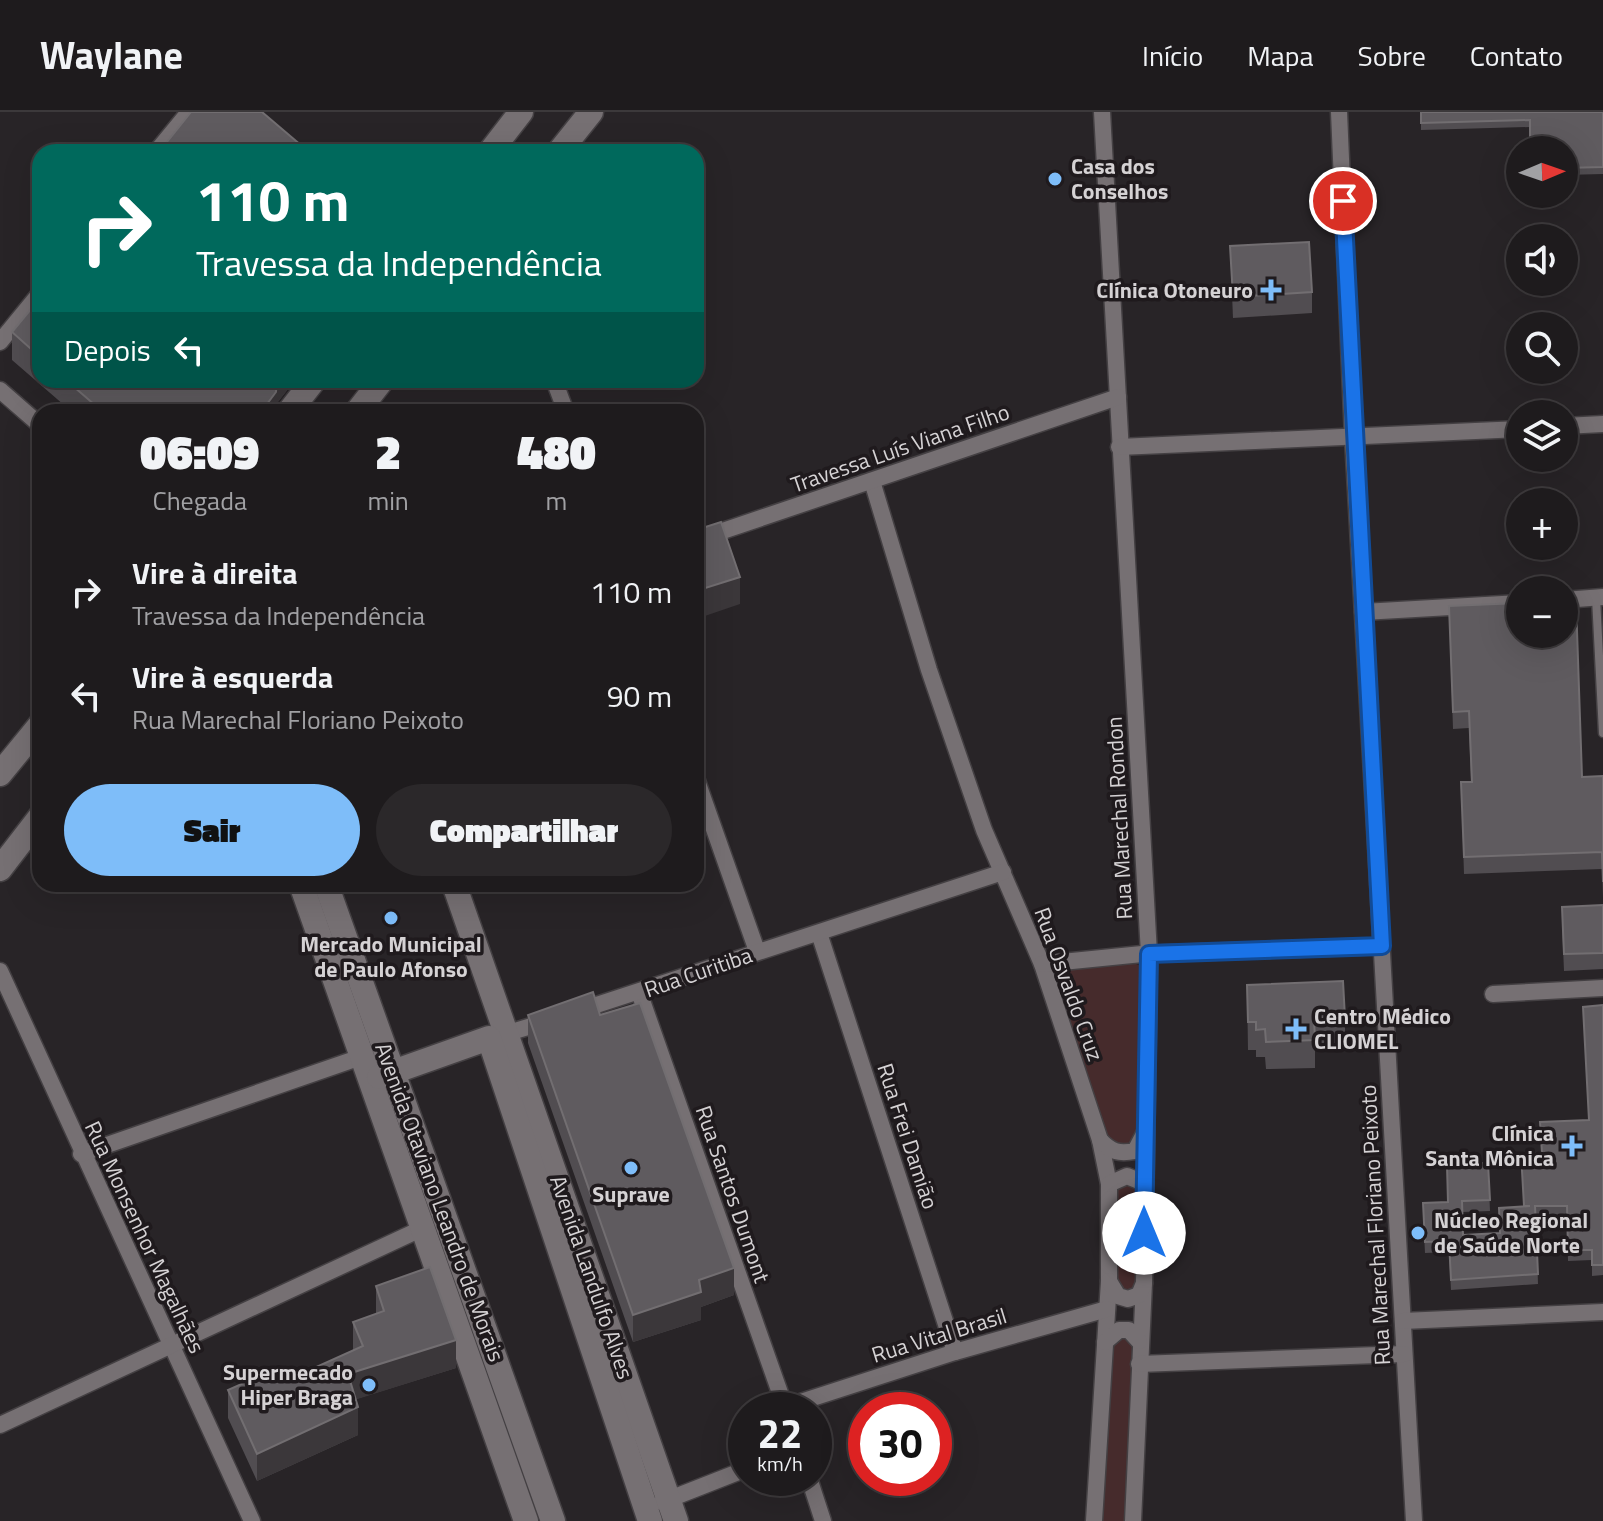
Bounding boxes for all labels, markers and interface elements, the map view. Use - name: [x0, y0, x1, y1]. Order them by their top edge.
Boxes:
- text: Waylane: [40, 26, 183, 84]
- text: Início: [1142, 34, 1203, 77]
- text: Mapa: [1247, 34, 1314, 77]
- text: Sobre: [1358, 34, 1426, 77]
- text: Contato: [1470, 34, 1563, 77]
- north arrow: [1506, 136, 1578, 208]
- map controls: [1506, 136, 1578, 648]
- place label: Casa dos Conselhos: [1071, 149, 1168, 208]
- text: 110 m: [196, 158, 349, 243]
- pin: [1309, 167, 1377, 235]
- marker: Casa dos Conselhos: [1046, 170, 1064, 188]
- icon: right: [64, 176, 168, 280]
- icon: arrive: [1321, 179, 1365, 223]
- button: sound: [1506, 224, 1578, 296]
- text: Travessa da Independência: [196, 235, 602, 290]
- place label: Clínica Otoneuro: [1096, 273, 1253, 307]
- marker: Clínica Otoneuro: [1260, 279, 1282, 301]
- button: search: [1506, 312, 1578, 384]
- text: Depois: [64, 327, 151, 373]
- icon: left: [167, 328, 211, 372]
- street label: Travessa Luís Viana Filho: [786, 395, 1014, 501]
- button: layers: [1506, 400, 1578, 472]
- text: 06:09: [140, 415, 259, 488]
- text: 2: [375, 415, 401, 488]
- text: 480: [517, 415, 596, 488]
- text: Chegada: [153, 481, 247, 520]
- text: min: [367, 481, 409, 520]
- text: m: [546, 481, 567, 520]
- button: +: [1506, 488, 1578, 560]
- text: Vire à direita: [132, 550, 297, 596]
- text: 110 m: [590, 569, 672, 615]
- icon: right: [64, 570, 108, 614]
- button: −: [1506, 576, 1578, 648]
- text: Travessa da Independência: [132, 596, 425, 635]
- text: Vire à esquerda: [132, 654, 333, 700]
- text: 90 m: [607, 673, 672, 719]
- icon: left: [64, 674, 108, 718]
- text: Rua Marechal Floriano Peixoto: [132, 700, 464, 739]
- street label: Rua Marechal Rondon: [1097, 716, 1141, 920]
- button: Sair: [64, 784, 360, 876]
- button: Compartilhar: [376, 784, 672, 876]
- street label: Rua Osvaldo Cruz: [1025, 902, 1113, 1066]
- marker: Mercado Municipal de Paulo Afonso: [382, 909, 400, 927]
- place label: Mercado Municipal de Paulo Afonso: [300, 927, 482, 986]
- street label: Rua Curitiba: [640, 938, 756, 1006]
- place label: Centro Médico CLIOMEL: [1314, 999, 1451, 1058]
- marker: Centro Médico CLIOMEL: [1285, 1018, 1307, 1040]
- street label: Avenida Otaviano Leandro de Morais: [366, 1038, 514, 1366]
- street label: Rua Frei Damião: [868, 1059, 948, 1213]
- street label: Rua Marechal Floriano Peixoto: [1351, 1084, 1399, 1366]
- street label: Rua Santos Dumont: [687, 1101, 779, 1287]
- street label: Rua Monsenhor Magalhães: [76, 1115, 214, 1359]
- place label: Clínica Santa Mônica: [1425, 1116, 1554, 1175]
- marker: Clínica Santa Mônica: [1561, 1135, 1583, 1157]
- marker: Suprave: [622, 1159, 640, 1177]
- street label: Avenida Landulfo Alves: [541, 1170, 643, 1384]
- place label: Suprave: [592, 1177, 670, 1211]
- position arrow: [1102, 1191, 1186, 1275]
- place label: Núcleo Regional de Saúde Norte: [1434, 1203, 1588, 1262]
- marker: Núcleo Regional de Saúde Norte: [1409, 1224, 1427, 1242]
- street label: Rua Vital Brasil: [867, 1298, 1011, 1372]
- place label: Supermecado Hiper Braga: [223, 1355, 353, 1414]
- marker: Supermecado Hiper Braga: [360, 1376, 378, 1394]
- speed limit sign: 30: [848, 1392, 952, 1496]
- text: 22: [758, 1403, 802, 1464]
- text: km/h: [757, 1448, 803, 1479]

